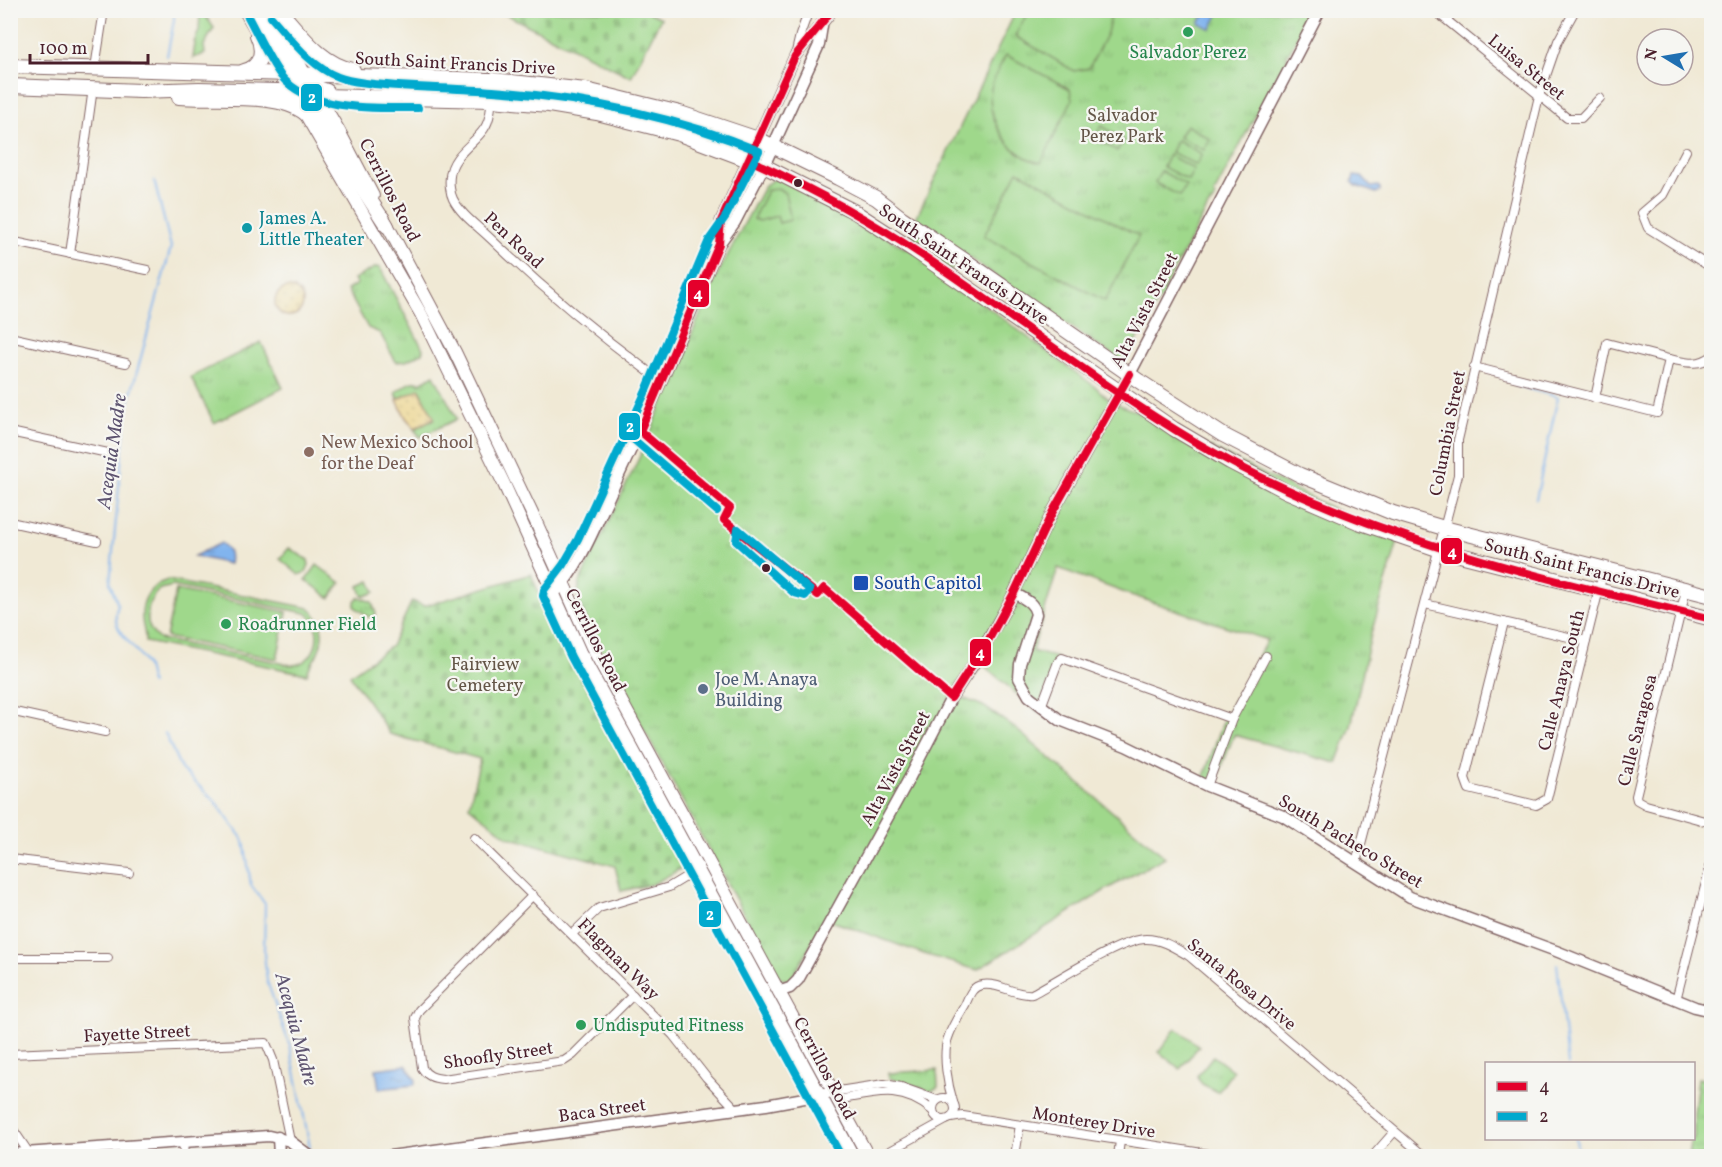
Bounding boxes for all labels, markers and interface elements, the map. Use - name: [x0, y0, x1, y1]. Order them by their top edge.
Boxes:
- marker: Salvador Perez: [1181, 25, 1195, 39]
- scale bar: [30, 27, 148, 65]
- north arrow: [1635, 27, 1695, 87]
- street label: Luisa Street: [1482, 29, 1570, 107]
- text: 100 m: [39, 37, 88, 62]
- place label: Salvador Perez: [1129, 41, 1247, 66]
- text: N: [1640, 46, 1664, 62]
- street label: South Saint Francis Drive: [354, 47, 556, 82]
- line badge: 2: [300, 83, 323, 112]
- text: 2: [308, 88, 316, 110]
- park label: Salvador Perez Park: [1080, 104, 1164, 150]
- street label: Cerrillos Road: [352, 135, 425, 247]
- unlabelled marker: [792, 177, 804, 189]
- street label: South Saint Francis Drive: [873, 199, 1053, 332]
- place label: James A. Little Theater: [259, 207, 365, 253]
- street label: Pen Road: [478, 207, 548, 275]
- marker: James A. Little Theater: [240, 221, 254, 235]
- street label: Alta Vista Street: [1105, 248, 1185, 373]
- line badge: 4: [687, 279, 710, 308]
- text: 4: [693, 284, 703, 306]
- street label: Columbia Street: [1424, 368, 1473, 498]
- water label: Acequia Madre: [91, 391, 135, 512]
- line badge: 2: [618, 412, 641, 441]
- text: 2: [626, 417, 634, 439]
- place label: New Mexico School for the Deaf: [321, 431, 473, 477]
- marker: New Mexico School for the Deaf: [302, 445, 316, 459]
- street label: South Saint Francis Drive: [1481, 533, 1682, 606]
- line badge: 4: [1440, 537, 1463, 565]
- text: 4: [1447, 542, 1457, 564]
- unlabelled marker: [760, 562, 772, 574]
- place label: South Capitol: [874, 572, 982, 597]
- marker: South Capitol: [852, 574, 870, 592]
- street label: Cerrillos Road: [558, 585, 631, 697]
- street label: Calle Anaya South: [1533, 607, 1592, 753]
- place label: Roadrunner Field: [238, 613, 377, 638]
- marker: Roadrunner Field: [219, 617, 233, 631]
- line badge: 4: [969, 638, 992, 667]
- text: 4: [975, 643, 985, 665]
- park label: Fairview Cemetery: [447, 653, 524, 699]
- place label: Joe M. Anaya Building: [715, 668, 818, 714]
- street label: Calle Saragosa: [1612, 672, 1664, 789]
- marker: Joe M. Anaya Building: [696, 682, 710, 696]
- street label: Alta Vista Street: [855, 707, 937, 831]
- street label: South Pacheco Street: [1273, 789, 1427, 895]
- line badge: 2: [698, 900, 722, 928]
- text: 2: [706, 905, 714, 927]
- street label: Flagman Way: [571, 913, 665, 1007]
- street label: Santa Rosa Drive: [1181, 933, 1301, 1037]
- water label: Acequia Madre: [266, 969, 324, 1090]
- street label: Cerrillos Road: [786, 1013, 861, 1124]
- place label: Undisputed Fitness: [593, 1014, 744, 1039]
- marker: Undisputed Fitness: [574, 1018, 588, 1032]
- street label: Fayette Street: [83, 1019, 191, 1050]
- street label: Shoofly Street: [442, 1036, 555, 1077]
- legend: [1485, 1062, 1695, 1140]
- text: 4: [1539, 1075, 1550, 1100]
- street label: Baca Street: [557, 1093, 648, 1130]
- street label: Monterey Drive: [1031, 1101, 1157, 1146]
- text: 2: [1539, 1105, 1549, 1130]

